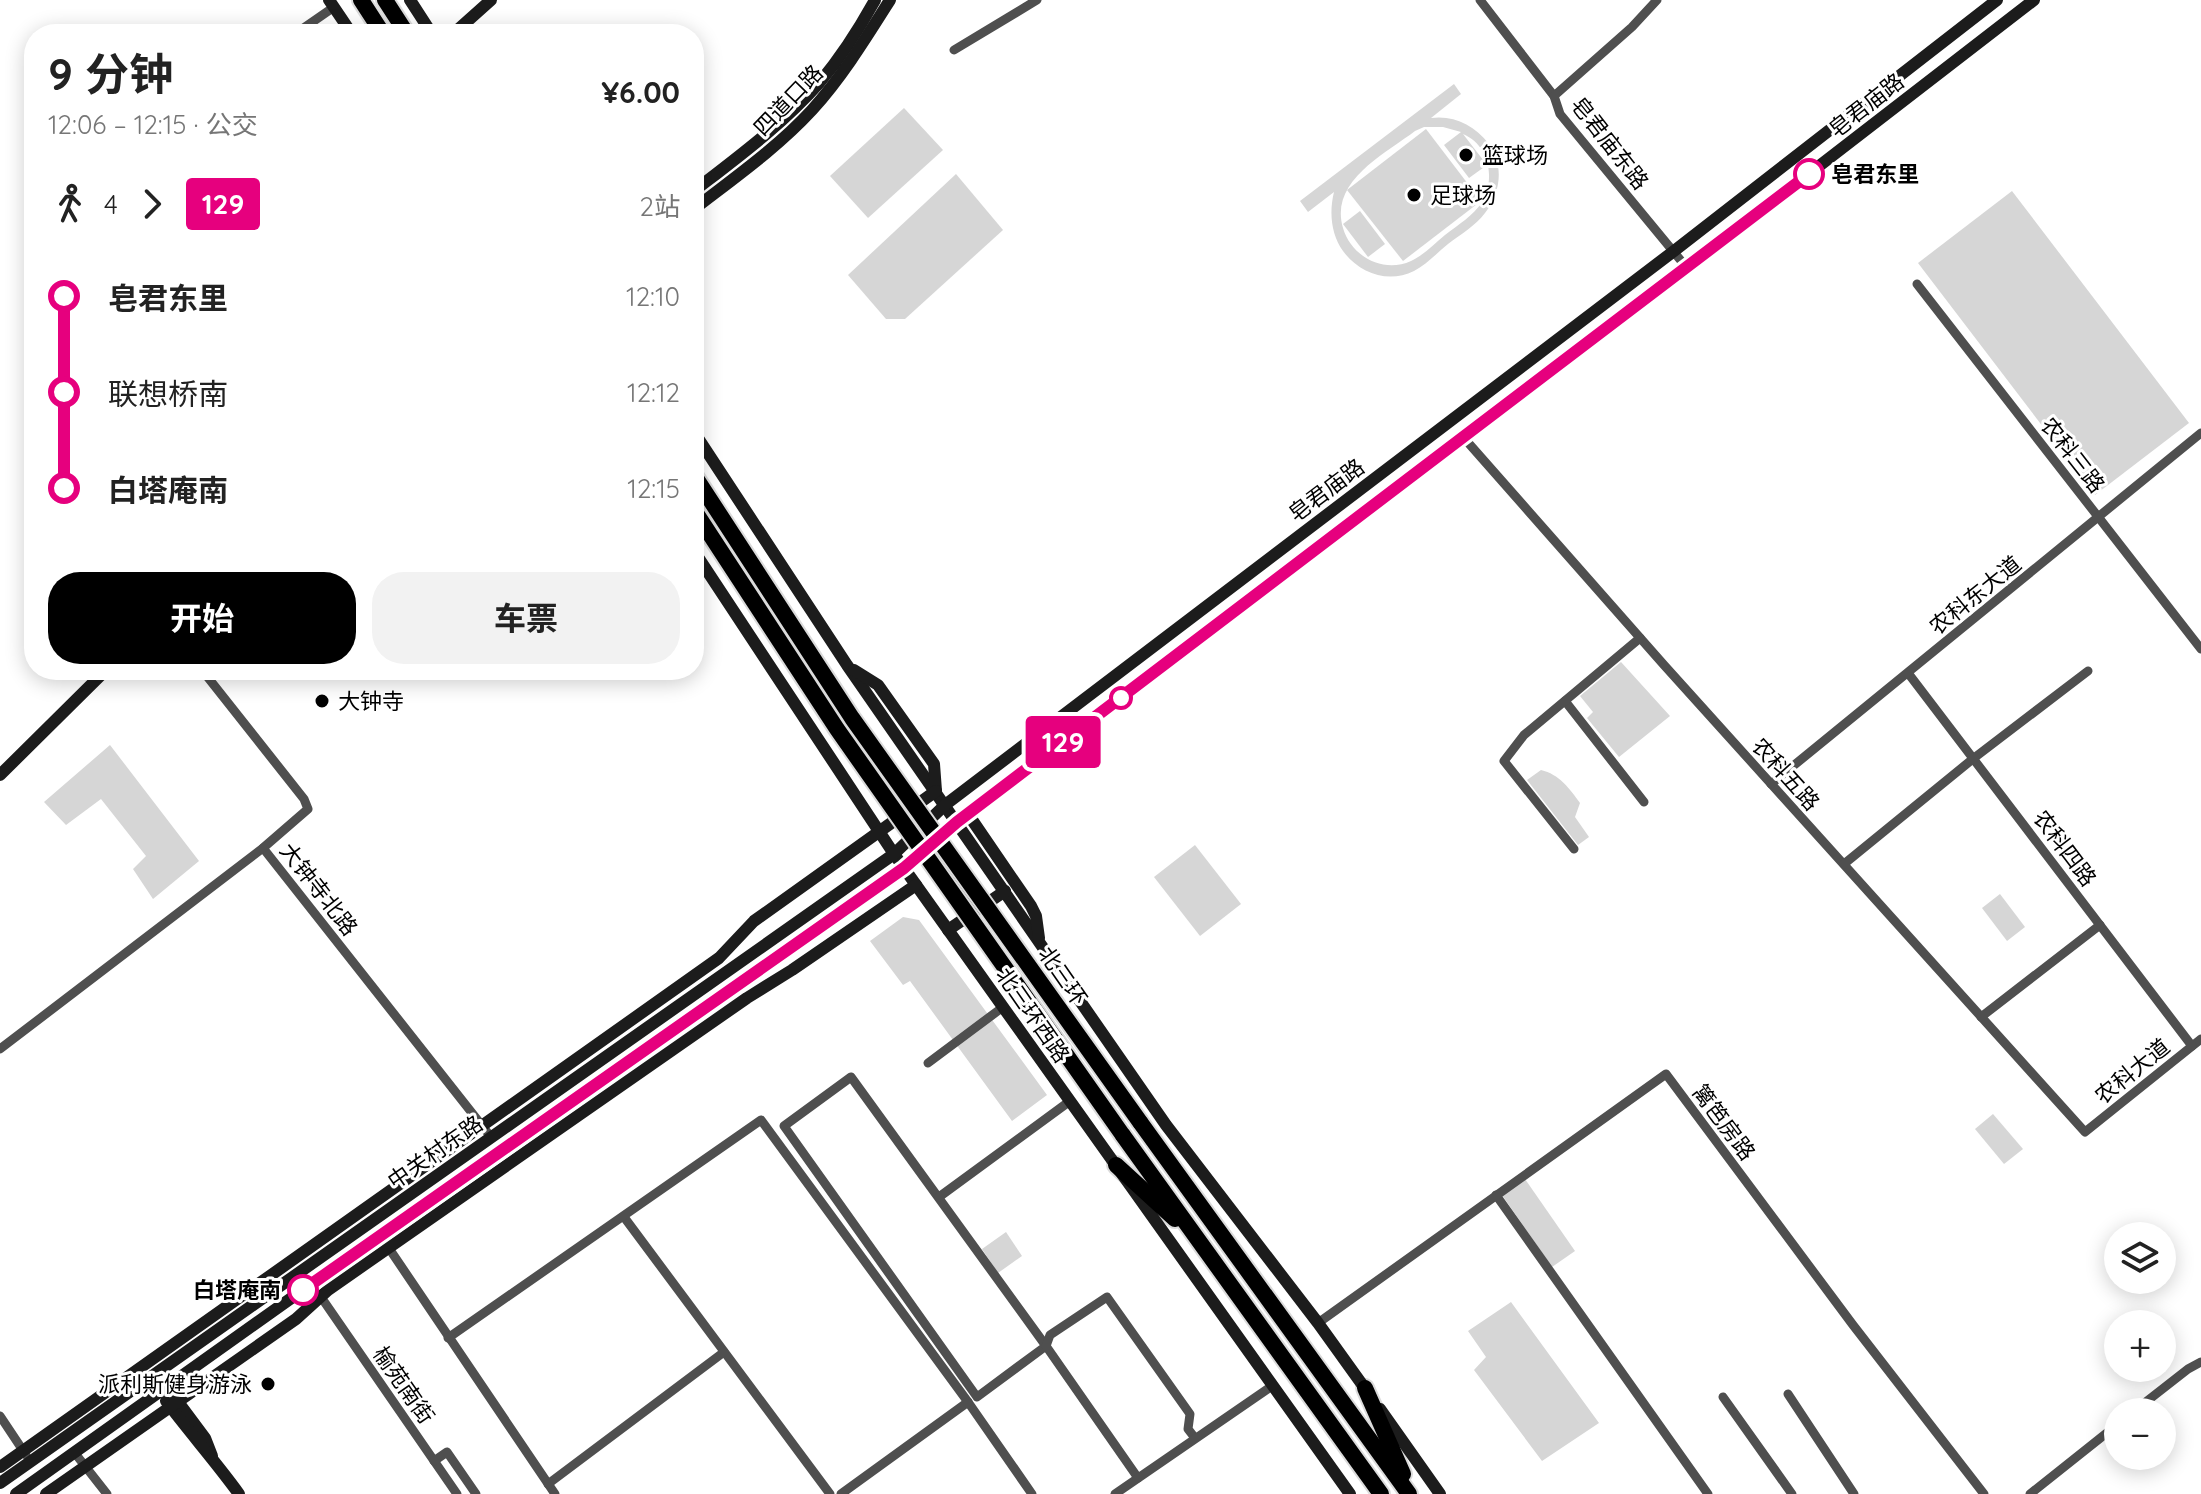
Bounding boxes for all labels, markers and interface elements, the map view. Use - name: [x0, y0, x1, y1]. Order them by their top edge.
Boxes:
- text: 9 分钟: [48, 46, 173, 101]
- street label: 四道口路: [747, 59, 829, 141]
- street label: 皂君庙路: [1823, 67, 1909, 143]
- text: ¥6.00: [601, 73, 680, 111]
- street label: 皂君庙东路: [1565, 91, 1655, 195]
- text: 12:06 – 12:15 · 公交: [48, 108, 258, 141]
- place label: 篮球场: [1482, 141, 1548, 169]
- marker: 篮球场: [1457, 146, 1475, 164]
- marker: 皂君东里: [1794, 159, 1824, 189]
- place label: 皂君东里: [1831, 160, 1919, 188]
- place label: 足球场: [1430, 181, 1496, 209]
- icon: walk: [48, 182, 92, 226]
- icon: forward: [130, 182, 174, 226]
- text: 129: [202, 186, 244, 221]
- marker: 足球场: [1405, 186, 1423, 204]
- text: 4: [104, 188, 118, 221]
- text: 2站: [640, 190, 680, 223]
- text: 皂君东里: [108, 279, 228, 317]
- text: 12:10: [626, 280, 680, 313]
- text: 联想桥南: [108, 375, 228, 413]
- text: 12:12: [627, 376, 680, 409]
- street label: 农科三路: [2035, 412, 2111, 498]
- street label: 皂君庙路: [1282, 452, 1370, 528]
- text: 白塔庵南: [108, 471, 228, 509]
- text: 12:15: [627, 472, 680, 505]
- street label: 农科东大道: [1923, 550, 2027, 640]
- button: 开始: [48, 572, 356, 664]
- button: 车票: [372, 572, 680, 664]
- place label: 大钟寺: [338, 687, 404, 715]
- unlabelled marker: [1110, 687, 1132, 709]
- marker: 大钟寺: [313, 692, 331, 710]
- line badge: 129: [1017, 716, 1109, 768]
- text: 129: [1042, 724, 1084, 759]
- street label: 农科五路: [1746, 732, 1826, 816]
- street label: 农科四路: [2027, 804, 2103, 892]
- street label: 大钟寺北路: [274, 837, 364, 941]
- street label: 北三环: [1033, 941, 1093, 1011]
- street label: 北三环西路: [990, 962, 1076, 1068]
- street label: 农科大道: [2089, 1032, 2175, 1110]
- street label: 篱笆房路: [1686, 1078, 1762, 1166]
- street label: 中关村东路: [382, 1109, 488, 1195]
- map controls: [2104, 1222, 2176, 1470]
- button: layers: [2104, 1222, 2176, 1294]
- marker: 白塔庵南: [288, 1275, 318, 1305]
- place label: 白塔庵南: [193, 1276, 281, 1304]
- button: +: [2104, 1310, 2176, 1382]
- street label: 榆苑南街: [367, 1341, 441, 1429]
- place label: 派利斯健身游泳: [98, 1370, 252, 1398]
- marker: 派利斯健身游泳: [259, 1375, 277, 1393]
- button: −: [2104, 1398, 2176, 1470]

